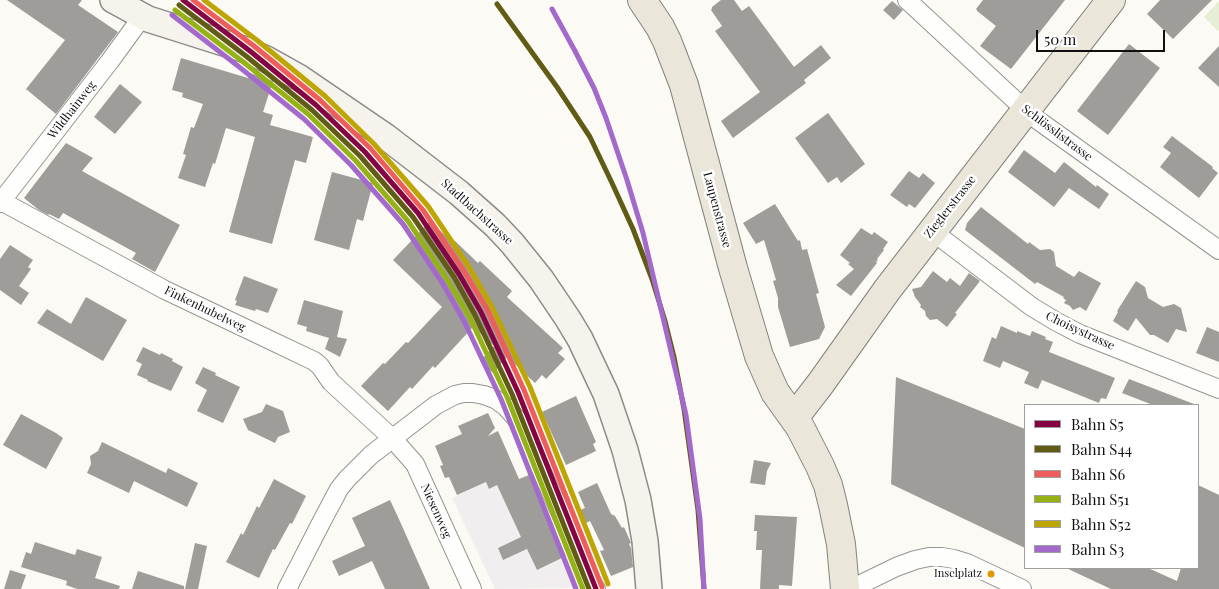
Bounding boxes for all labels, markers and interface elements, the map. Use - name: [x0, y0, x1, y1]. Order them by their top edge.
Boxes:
- scale bar: [1039, 20, 1168, 52]
- text: 50 m: [1044, 29, 1076, 49]
- street label: Wildhainweg: [45, 78, 99, 142]
- street label: Schlösslistrasse: [1019, 102, 1095, 164]
- street label: Laupenstrasse: [700, 170, 734, 250]
- street label: Zieglerstrasse: [921, 173, 979, 241]
- street label: Stadtbachstrasse: [438, 176, 516, 248]
- street label: Finkenhubelweg: [162, 283, 248, 335]
- street label: Choisystrasse: [1043, 309, 1117, 353]
- legend: [1024, 404, 1199, 569]
- text: Bahn S5: [1071, 414, 1124, 434]
- text: Bahn S44: [1071, 439, 1132, 459]
- text: Bahn S6: [1071, 464, 1125, 484]
- street label: Niesenweg: [418, 482, 454, 540]
- text: Bahn S51: [1071, 489, 1129, 509]
- text: Bahn S52: [1071, 514, 1131, 534]
- text: Bahn S3: [1071, 539, 1124, 559]
- place label: Inselplatz: [934, 567, 982, 581]
- marker: Inselplatz: [986, 569, 996, 579]

